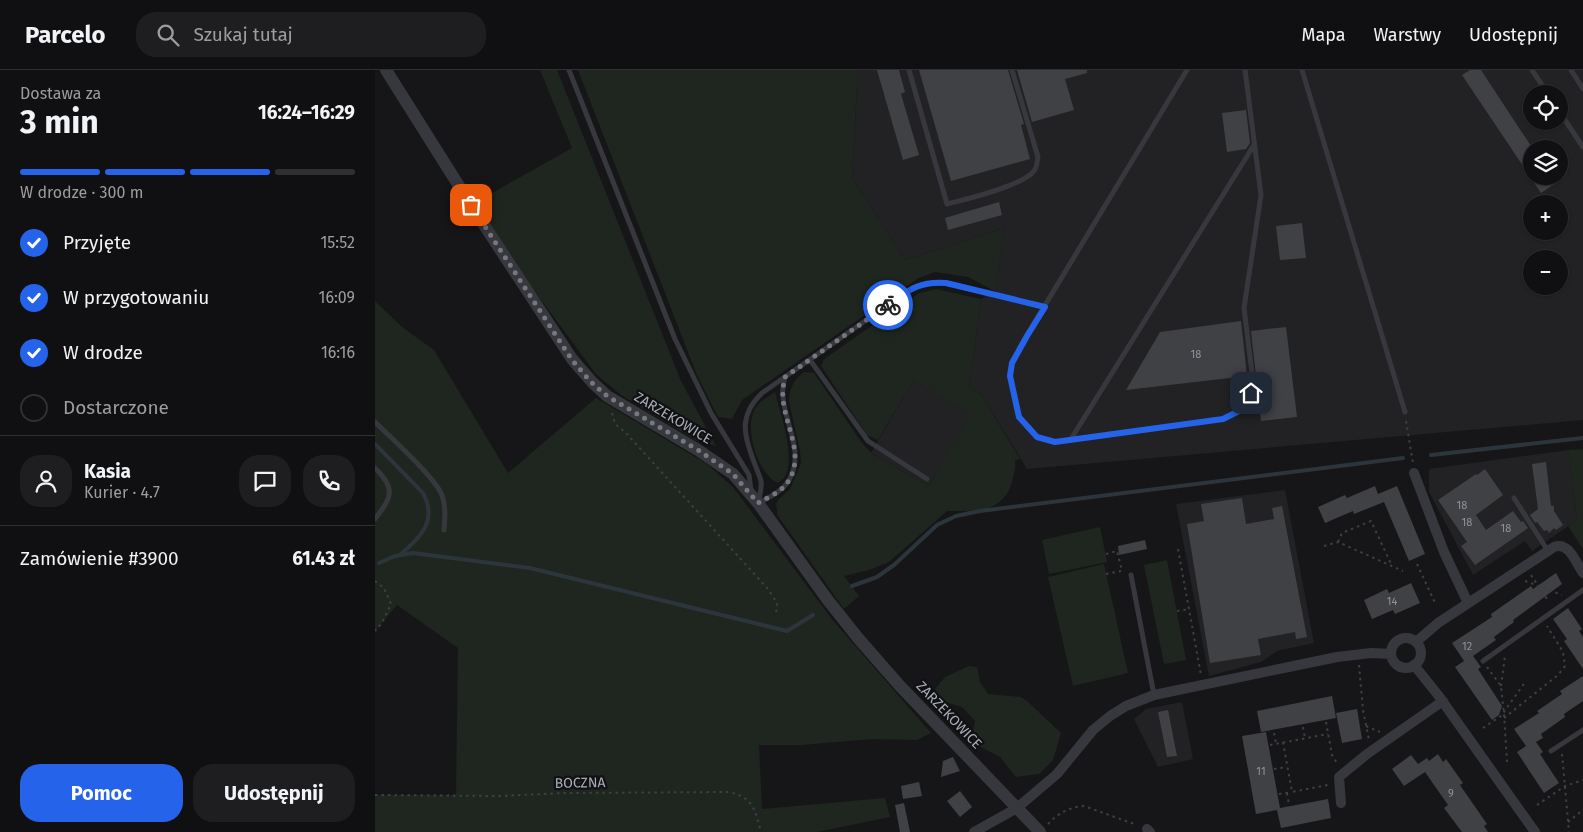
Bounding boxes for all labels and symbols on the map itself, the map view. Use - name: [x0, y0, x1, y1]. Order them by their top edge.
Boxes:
- pin: [450, 184, 492, 226]
- courier: [863, 280, 913, 330]
- house number: 18: [1191, 348, 1201, 361]
- pin: [1230, 372, 1272, 414]
- street label: ZARZEKOWICE: [631, 388, 715, 448]
- house number: 18: [1457, 499, 1467, 512]
- house number: 18: [1462, 516, 1472, 529]
- house number: 18: [1501, 522, 1511, 535]
- house number: 14: [1387, 595, 1397, 608]
- house number: 12: [1462, 640, 1472, 653]
- street label: ZARZEKOWICE: [913, 678, 985, 752]
- house number: 11: [1256, 765, 1266, 778]
- street label: BOCZNA: [554, 774, 606, 792]
- house number: 9: [1448, 787, 1454, 800]

